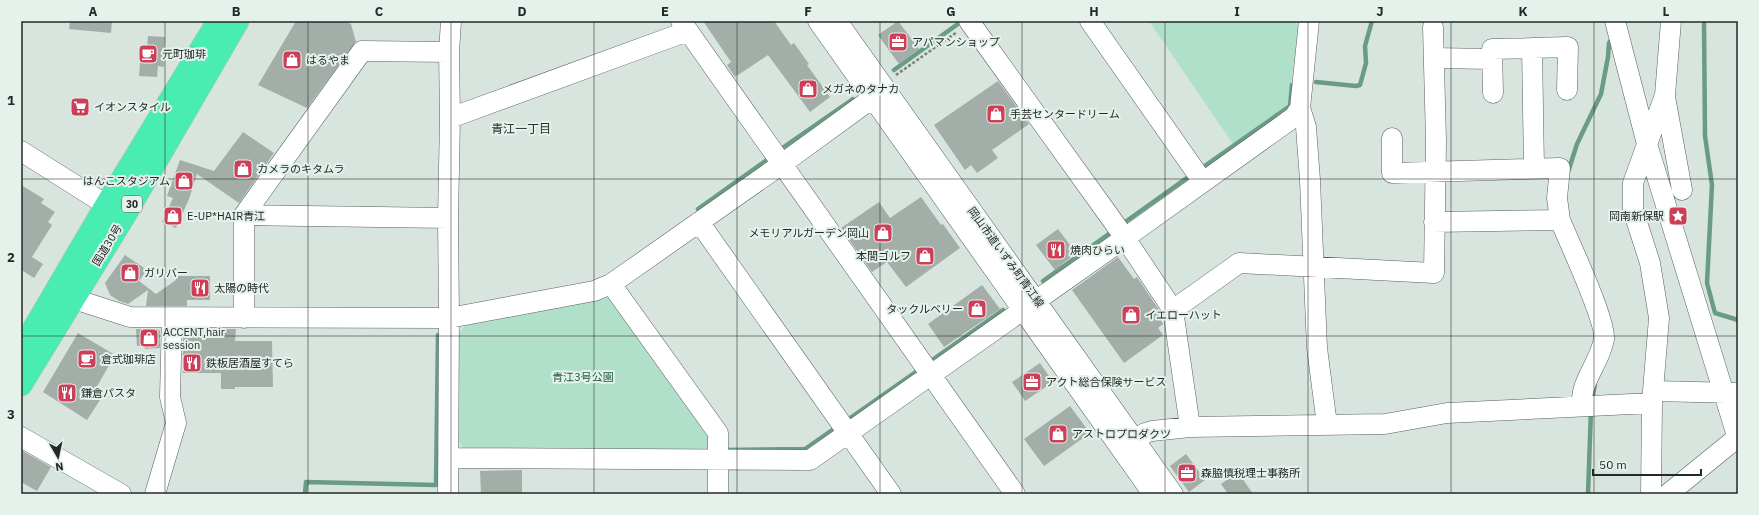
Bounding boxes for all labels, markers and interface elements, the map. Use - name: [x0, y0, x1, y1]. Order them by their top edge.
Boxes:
- text: A: [89, 3, 98, 20]
- text: B: [232, 3, 241, 20]
- text: C: [375, 3, 384, 20]
- text: D: [517, 3, 527, 20]
- text: E: [661, 3, 669, 20]
- text: F: [804, 3, 812, 20]
- text: G: [946, 3, 956, 20]
- text: H: [1089, 3, 1099, 20]
- text: I: [1234, 3, 1240, 20]
- text: J: [1376, 3, 1384, 20]
- text: K: [1518, 3, 1528, 20]
- text: L: [1663, 3, 1670, 20]
- office icon: アパマンショップ: [887, 31, 909, 53]
- place label: アパマンショップ: [912, 35, 1000, 49]
- cafe icon: 元町珈琲: [137, 43, 159, 65]
- place label: 元町珈琲: [162, 47, 206, 61]
- shop icon: はるやま: [281, 49, 303, 71]
- place label: はるやま: [306, 53, 350, 67]
- shop icon: メガネのタナカ: [797, 78, 819, 100]
- place label: メガネのタナカ: [822, 82, 899, 96]
- text: 1: [7, 92, 15, 109]
- supermarket icon: イオンスタイル: [69, 96, 91, 118]
- place label: イオンスタイル: [94, 100, 171, 114]
- shop icon: 手芸センタードリーム: [985, 103, 1007, 125]
- place label: 手芸センタードリーム: [1010, 107, 1120, 121]
- district label: 青江一丁目: [491, 121, 551, 136]
- shop icon: カメラのキタムラ: [232, 158, 254, 180]
- place label: カメラのキタムラ: [257, 162, 344, 176]
- shop icon: はんこスタジアム: [173, 170, 195, 192]
- place label: はんこスタジアム: [83, 174, 170, 188]
- road number: 30: [122, 196, 142, 212]
- street label: 岡山市道いずみ町青江線: [965, 204, 1047, 310]
- shop icon: E-UP*HAIR青江: [162, 205, 184, 227]
- place icon: 岡南新保駅: [1667, 205, 1689, 227]
- place label: E-UP*HAIR青江: [187, 209, 265, 223]
- place label: 岡南新保駅: [1609, 209, 1664, 223]
- street label: 国道30号: [89, 222, 125, 268]
- shop icon: メモリアルガーデン岡山: [872, 222, 894, 244]
- place label: メモリアルガーデン岡山: [748, 226, 869, 240]
- restaurant icon: 焼肉ひらい: [1045, 239, 1067, 261]
- place label: 焼肉ひらい: [1070, 243, 1125, 257]
- shop icon: 本間ゴルフ: [914, 245, 936, 267]
- text: 2: [7, 249, 15, 266]
- place label: 本間ゴルフ: [856, 249, 911, 263]
- shop icon: ガリバー: [119, 262, 141, 284]
- place label: ガリバー: [144, 266, 188, 280]
- restaurant icon: 太陽の時代: [189, 277, 211, 299]
- place label: 太陽の時代: [214, 281, 269, 295]
- shop icon: タックルベリー: [966, 298, 988, 320]
- place label: タックルベリー: [886, 302, 963, 316]
- shop icon: イエローハット: [1120, 304, 1142, 326]
- place label: イエローハット: [1145, 308, 1222, 322]
- place label: ACCENT,hair session: [163, 325, 225, 352]
- shop icon: ACCENT,hair session: [138, 327, 160, 349]
- cafe icon: 倉式珈琲店: [76, 348, 98, 370]
- place label: 倉式珈琲店: [101, 352, 156, 366]
- restaurant icon: 鉄板居酒屋すてら: [181, 352, 203, 374]
- place label: 鉄板居酒屋すてら: [206, 356, 294, 370]
- park label: 青江3号公園: [552, 370, 614, 384]
- office icon: アクト総合保険サービス: [1021, 371, 1043, 393]
- place label: アクト総合保険サービス: [1046, 375, 1166, 389]
- restaurant icon: 鎌倉パスタ: [56, 382, 78, 404]
- place label: 鎌倉パスタ: [81, 386, 136, 400]
- text: 3: [7, 406, 15, 423]
- shop icon: アストロプロダクツ: [1047, 423, 1069, 445]
- place label: アストロプロダクツ: [1072, 427, 1171, 441]
- north arrow: [38, 437, 78, 477]
- scale bar: [1593, 451, 1701, 477]
- text: 50 m: [1599, 457, 1627, 472]
- text: N: [55, 459, 65, 474]
- office icon: 森脇慎税理士事務所: [1176, 462, 1198, 484]
- place label: 森脇慎税理士事務所: [1201, 466, 1301, 480]

